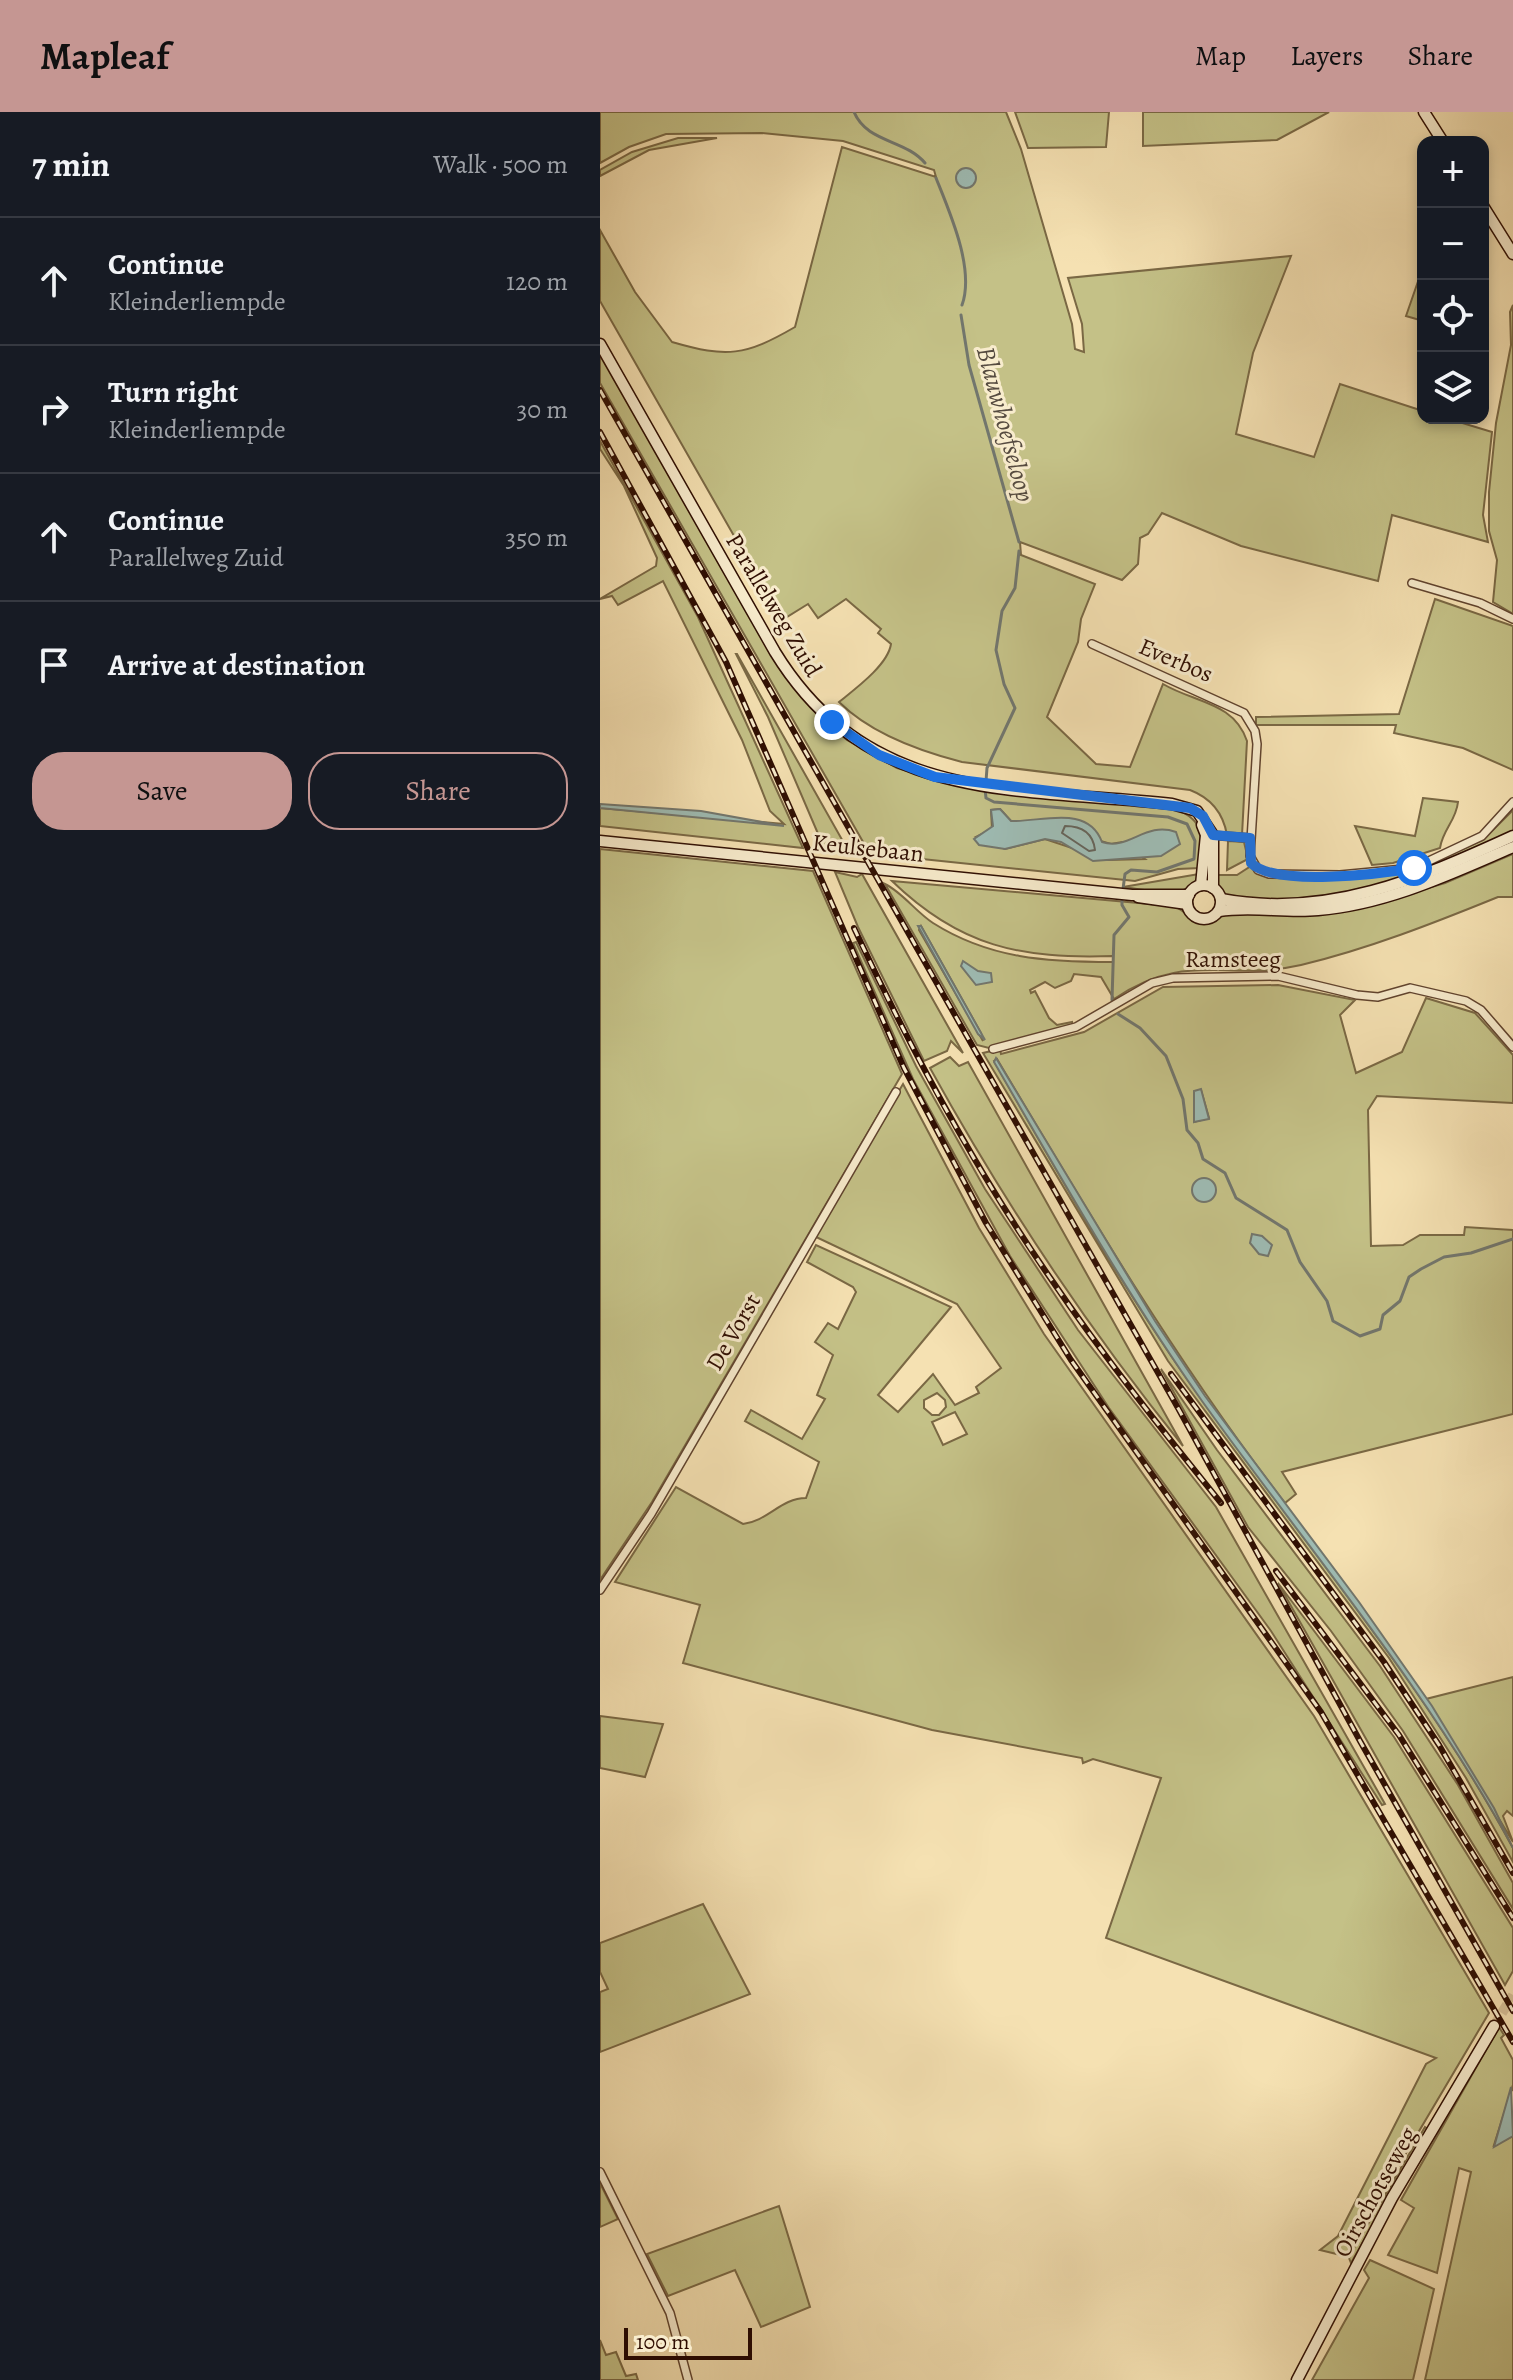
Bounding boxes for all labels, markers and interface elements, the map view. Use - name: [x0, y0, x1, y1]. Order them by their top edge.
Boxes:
- text: Mapleaf: [40, 30, 169, 82]
- text: Map: [1195, 37, 1246, 75]
- text: Layers: [1290, 37, 1363, 75]
- text: Share: [1407, 37, 1473, 75]
- map controls: [1417, 136, 1489, 424]
- button: +: [1417, 136, 1489, 208]
- text: 7 min: [32, 141, 110, 188]
- text: Walk · 500 m: [433, 147, 568, 182]
- button: −: [1417, 208, 1489, 280]
- text: Continue: [108, 244, 224, 284]
- icon: ahead: [32, 259, 76, 303]
- text: 120 m: [506, 264, 568, 299]
- button: locate: [1417, 280, 1489, 352]
- text: Kleinderliempde: [108, 284, 286, 319]
- water label: Blauwhoefseloop: [968, 343, 1043, 506]
- button: layers: [1417, 352, 1489, 424]
- text: Turn right: [108, 372, 238, 412]
- icon: right: [32, 387, 76, 431]
- text: 30 m: [517, 392, 568, 427]
- text: Kleinderliempde: [108, 412, 286, 447]
- text: Continue: [108, 500, 224, 540]
- icon: ahead: [32, 515, 76, 559]
- text: 350 m: [505, 520, 568, 555]
- street label: Parallelweg Zuid: [719, 527, 830, 683]
- text: Parallelweg Zuid: [108, 540, 284, 575]
- street label: Everbos: [1134, 630, 1218, 690]
- icon: arrive: [32, 643, 76, 687]
- text: Arrive at destination: [108, 645, 365, 685]
- route end: [814, 704, 850, 740]
- button: Save: [32, 752, 292, 830]
- button: Share: [308, 752, 568, 830]
- street label: Keulsebaan: [811, 826, 925, 870]
- route start: [1396, 850, 1432, 886]
- street label: Ramsteeg: [1185, 943, 1281, 975]
- street label: De Vorst: [698, 1288, 768, 1376]
- street label: Oirschotseweg: [1326, 2121, 1424, 2263]
- scale bar: [624, 2324, 752, 2360]
- text: 100 m: [636, 2327, 690, 2357]

